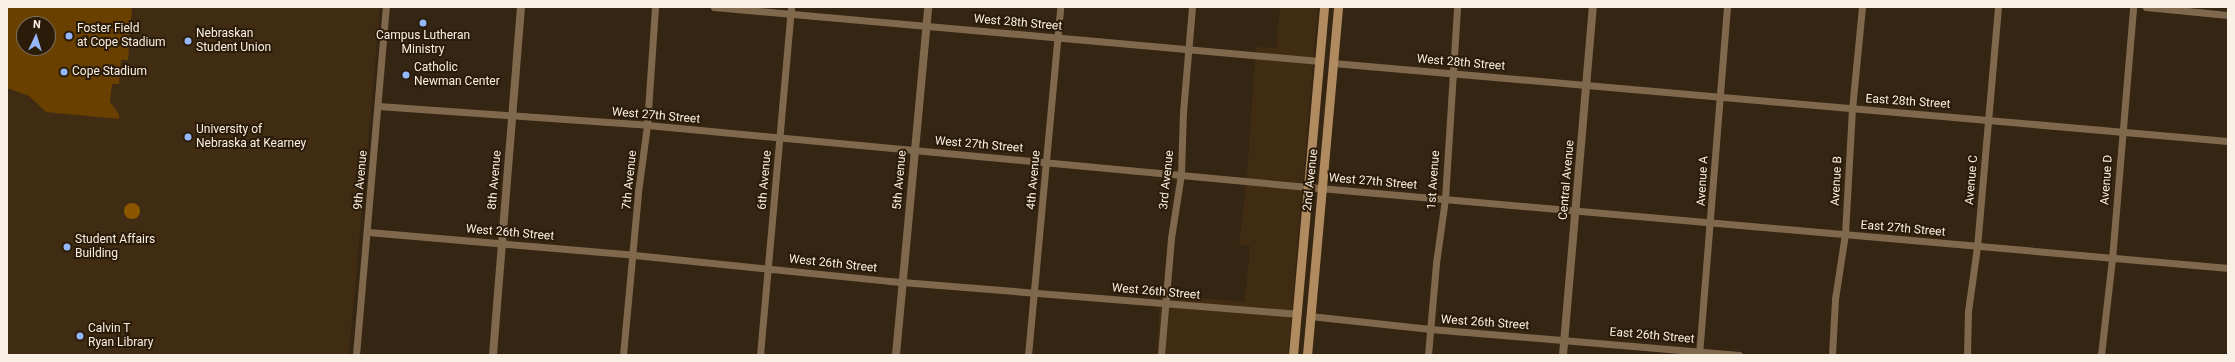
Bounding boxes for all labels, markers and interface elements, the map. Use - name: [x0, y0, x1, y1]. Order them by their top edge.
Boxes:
- street label: West 28th Street: [973, 12, 1063, 34]
- north arrow: [16, 16, 56, 56]
- text: N: [32, 18, 41, 31]
- marker: Campus Lutheran Ministry: [418, 18, 428, 28]
- place label: Foster Field at Cope Stadium: [77, 22, 166, 50]
- place label: Nebraskan Student Union: [196, 27, 271, 55]
- place label: Campus Lutheran Ministry: [376, 29, 470, 57]
- marker: Foster Field at Cope Stadium: [64, 31, 74, 41]
- marker: Nebraskan Student Union: [183, 36, 193, 46]
- street label: West 28th Street: [1416, 52, 1506, 74]
- place label: Catholic Newman Center: [414, 61, 500, 89]
- place label: Cope Stadium: [72, 65, 147, 79]
- marker: Cope Stadium: [59, 67, 69, 77]
- marker: Catholic Newman Center: [401, 70, 411, 80]
- street label: East 28th Street: [1865, 92, 1951, 112]
- street label: West 27th Street: [611, 105, 701, 127]
- place label: University of Nebraska at Kearney: [196, 123, 306, 151]
- marker: University of Nebraska at Kearney: [183, 132, 193, 142]
- street label: West 27th Street: [934, 134, 1024, 156]
- street label: Central Avenue: [1556, 139, 1578, 221]
- street label: 2nd Avenue: [1301, 148, 1321, 212]
- street label: 9th Avenue: [351, 150, 371, 210]
- street label: 8th Avenue: [485, 150, 505, 210]
- street label: 7th Avenue: [620, 150, 640, 210]
- street label: 6th Avenue: [755, 150, 775, 210]
- street label: 5th Avenue: [890, 150, 910, 210]
- street label: 4th Avenue: [1024, 150, 1044, 210]
- street label: 3rd Avenue: [1157, 150, 1177, 210]
- street label: 1st Avenue: [1425, 150, 1443, 210]
- street label: Avenue C: [1963, 154, 1981, 206]
- street label: Avenue D: [2098, 155, 2116, 205]
- street label: Avenue A: [1695, 156, 1711, 206]
- street label: Avenue B: [1829, 156, 1845, 206]
- street label: West 27th Street: [1328, 171, 1418, 193]
- street label: East 27th Street: [1860, 218, 1946, 240]
- street label: West 26th Street: [465, 222, 555, 244]
- place label: Student Affairs Building: [75, 233, 155, 261]
- marker: Student Affairs Building: [62, 242, 72, 252]
- street label: West 26th Street: [788, 252, 878, 276]
- street label: West 26th Street: [1111, 281, 1201, 303]
- street label: West 26th Street: [1440, 313, 1530, 333]
- place label: Calvin T Ryan Library: [88, 322, 153, 350]
- street label: East 26th Street: [1609, 325, 1695, 347]
- marker: Calvin T Ryan Library: [75, 331, 85, 341]

